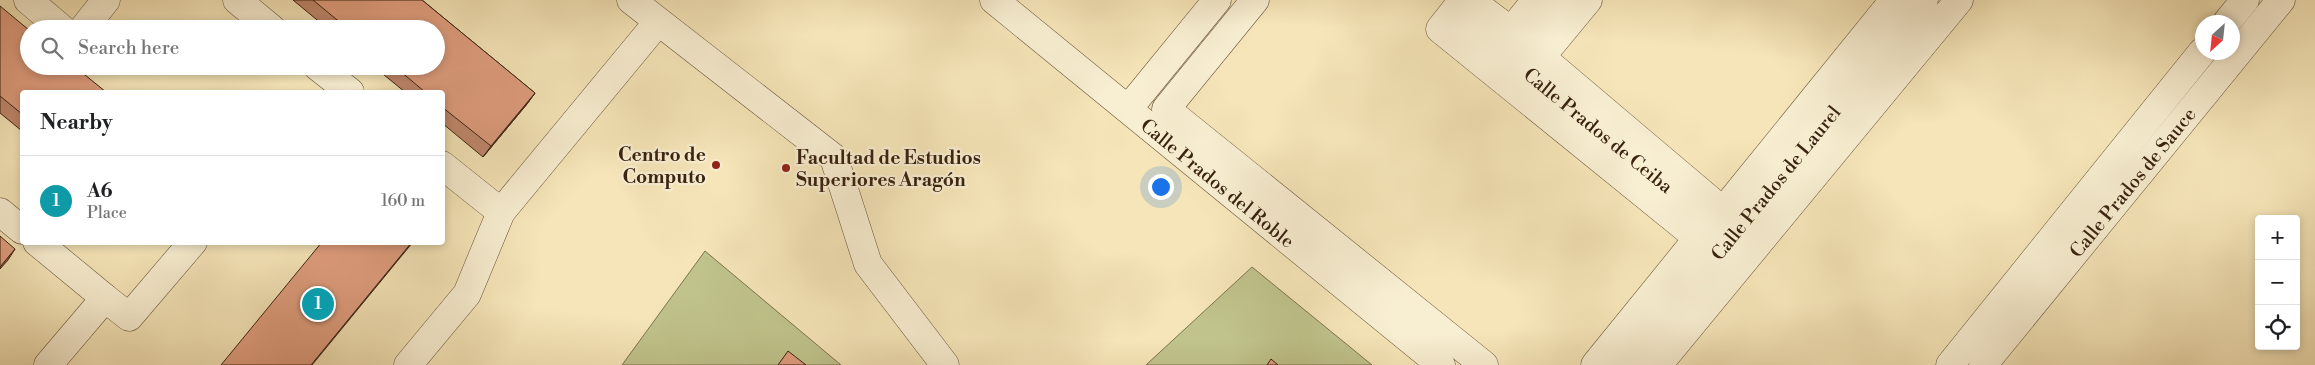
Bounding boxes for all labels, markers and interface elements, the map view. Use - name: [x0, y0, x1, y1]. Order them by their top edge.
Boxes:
- north arrow: [2195, 15, 2240, 60]
- search box: [20, 20, 445, 75]
- icon: search: [38, 34, 66, 62]
- text: Search here: [78, 36, 179, 60]
- street label: Calle Prados de Ceiba: [1518, 63, 1678, 199]
- street label: Calle Prados de Laurel: [1706, 101, 1846, 266]
- street label: Calle Prados de Sauce: [2065, 103, 2201, 263]
- text: Nearby: [40, 110, 113, 136]
- street label: Calle Prados del Roble: [1135, 114, 1299, 253]
- place label: Centro de Computo: [618, 143, 706, 189]
- place label: Facultad de Estudios Superiores Aragón: [796, 146, 981, 192]
- marker: Centro de Computo: [710, 159, 722, 171]
- marker: Facultad de Estudios Superiores Aragón: [780, 162, 792, 174]
- your location: [1148, 174, 1174, 200]
- text: A6: [87, 179, 113, 203]
- text: 1: [52, 191, 60, 211]
- text: 160 m: [381, 191, 425, 211]
- text: Place: [87, 203, 127, 223]
- map controls: [2255, 215, 2300, 350]
- button: +: [2255, 215, 2300, 260]
- button: −: [2255, 260, 2300, 305]
- pin: 1: [302, 285, 334, 323]
- button: locate: [2255, 305, 2300, 350]

